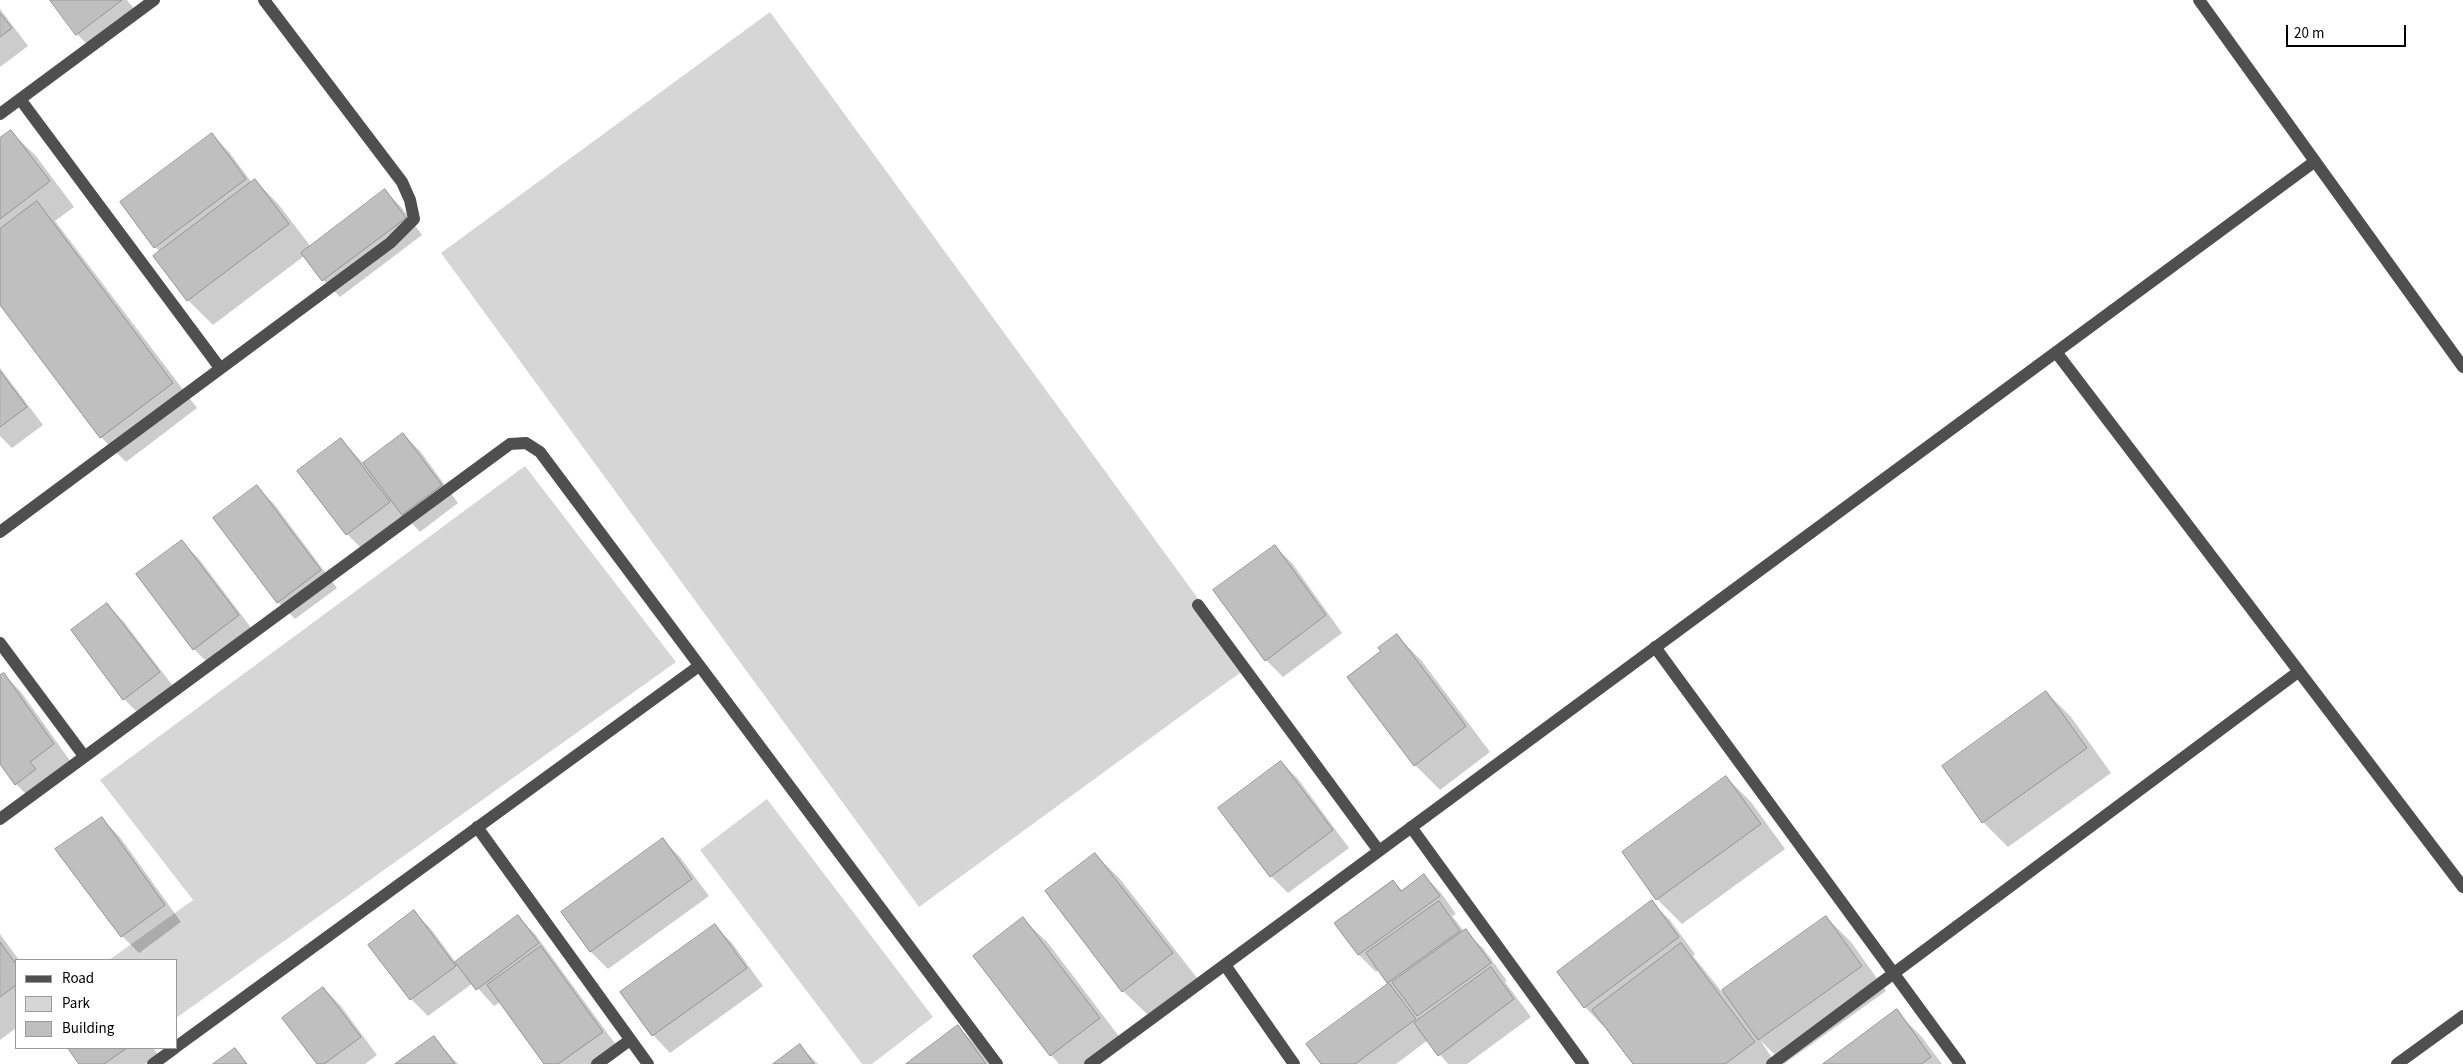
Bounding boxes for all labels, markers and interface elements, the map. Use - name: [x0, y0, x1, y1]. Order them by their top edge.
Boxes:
- scale bar: [2288, 15, 2408, 47]
- text: 20 m: [2294, 23, 2324, 44]
- legend: [15, 959, 178, 1049]
- text: Road: [62, 968, 94, 989]
- text: Park: [62, 993, 90, 1014]
- text: Building: [62, 1018, 114, 1039]

